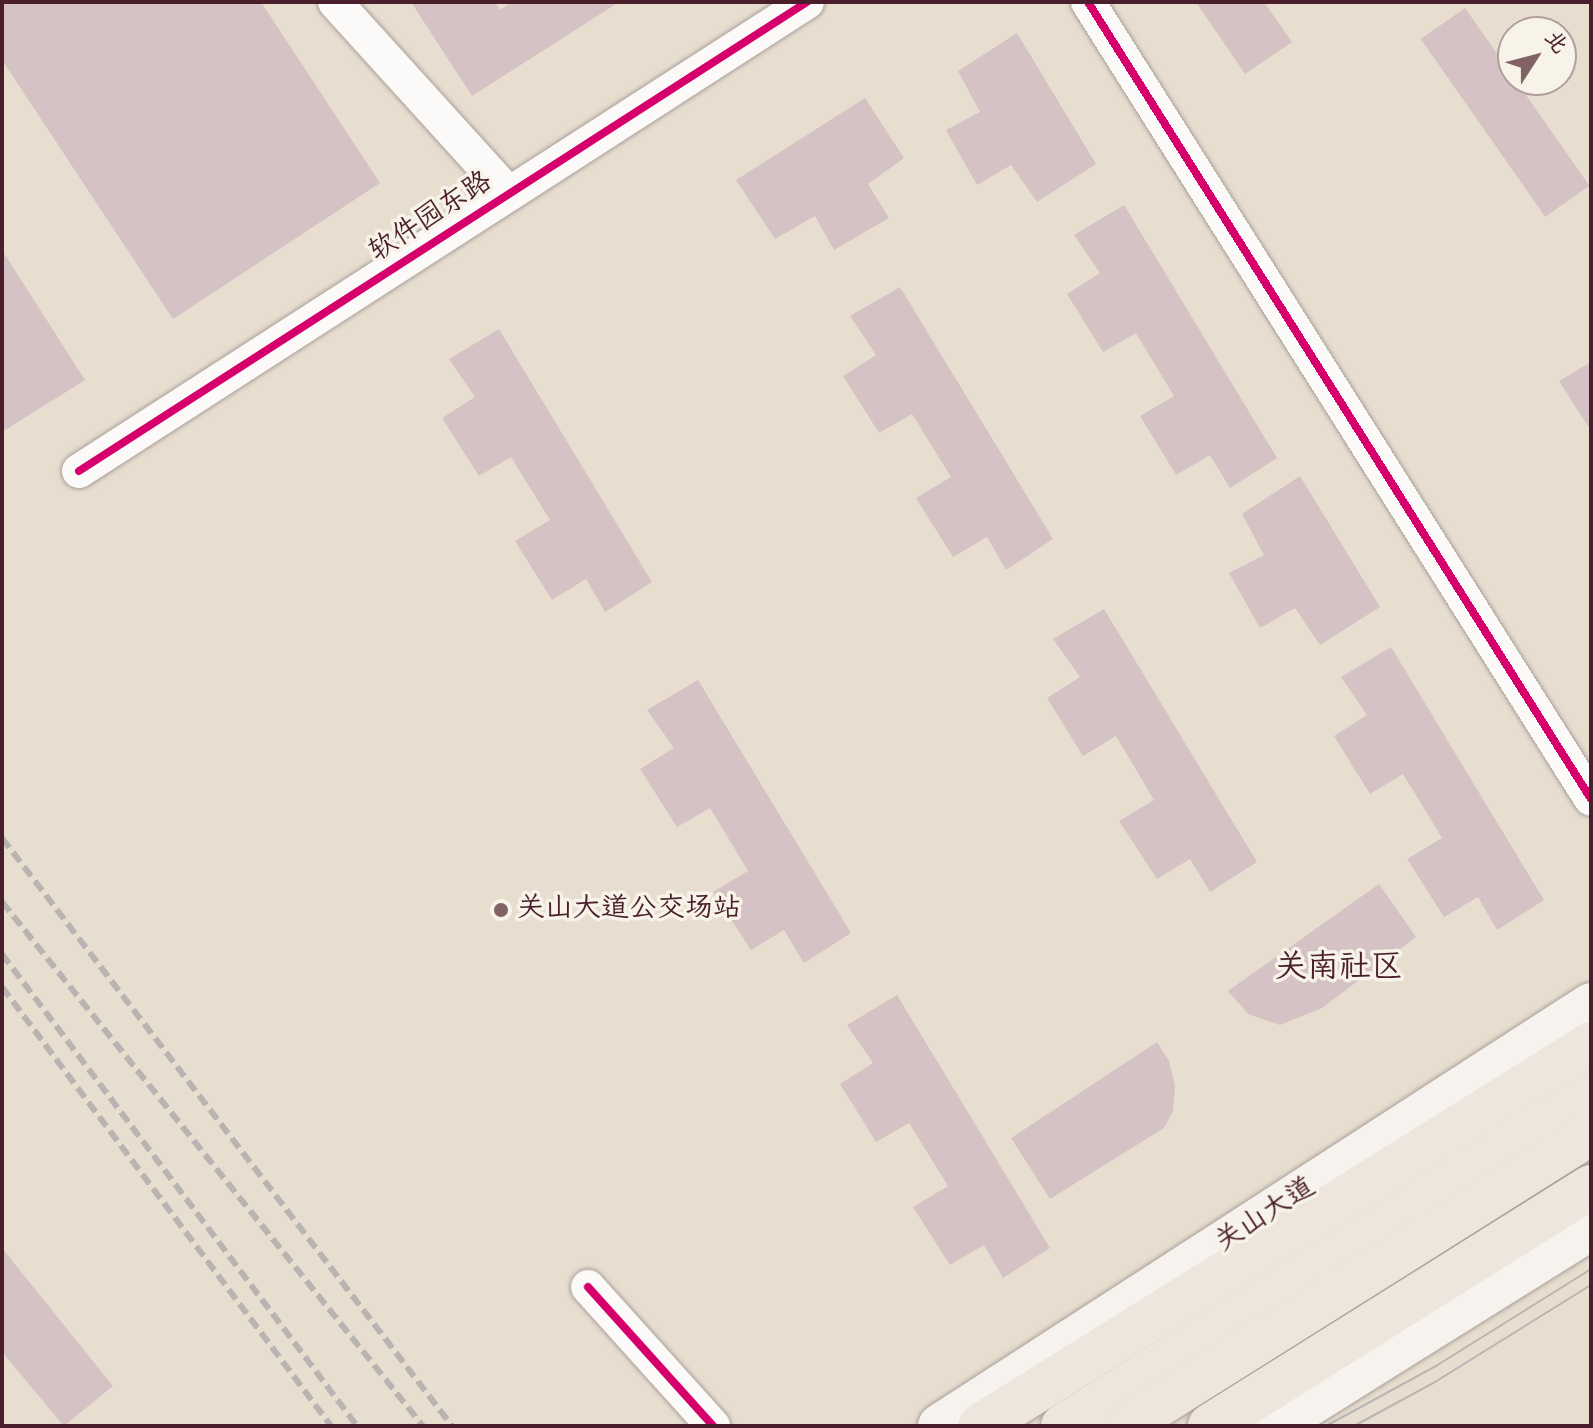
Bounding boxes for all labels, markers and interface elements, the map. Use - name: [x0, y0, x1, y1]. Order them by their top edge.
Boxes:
- north arrow: [1497, 16, 1577, 96]
- text: 北: [1535, 25, 1574, 61]
- street label: 软件园东路: [363, 166, 499, 270]
- place label: 关山大道公交场站: [517, 893, 741, 927]
- marker: 关山大道公交场站: [492, 901, 510, 919]
- district label: 关南社区: [1275, 950, 1403, 988]
- street label: 关山大道: [1210, 1171, 1322, 1261]

